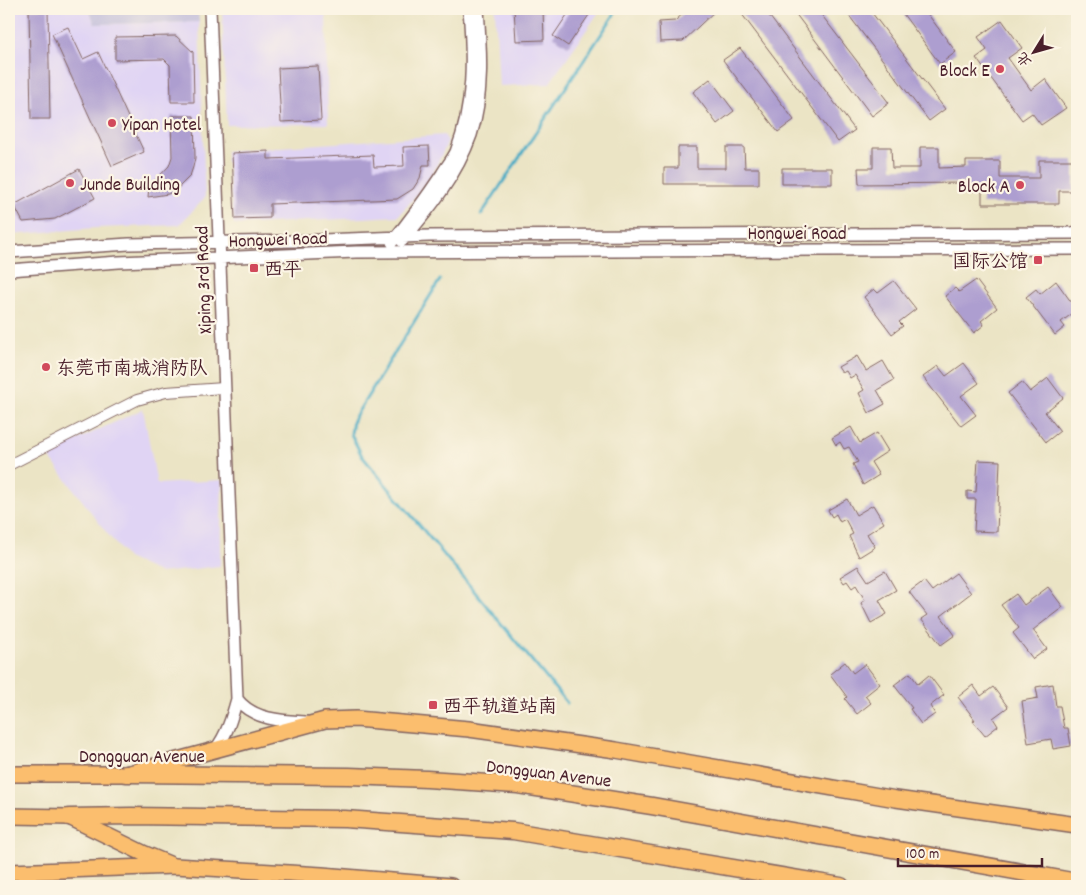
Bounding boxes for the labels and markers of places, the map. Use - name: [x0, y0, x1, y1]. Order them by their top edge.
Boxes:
- place label: Block E: [940, 59, 990, 86]
- marker: Block E: [994, 63, 1006, 75]
- place label: Yipan Hotel: [122, 113, 202, 140]
- marker: Yipan Hotel: [106, 117, 118, 129]
- place label: Junde Building: [80, 173, 180, 200]
- place label: Block A: [958, 175, 1010, 202]
- marker: Junde Building: [64, 177, 76, 189]
- marker: Block A: [1014, 179, 1026, 191]
- place label: 国际公馆: [952, 250, 1028, 277]
- marker: 国际公馆: [1032, 254, 1044, 266]
- place label: 西平: [264, 258, 302, 285]
- marker: 西平: [248, 262, 260, 274]
- place label: 东莞市南城消防队: [56, 357, 208, 384]
- marker: 东莞市南城消防队: [40, 361, 52, 373]
- place label: 西平轨道站南: [443, 695, 557, 722]
- marker: 西平轨道站南: [427, 699, 439, 711]

